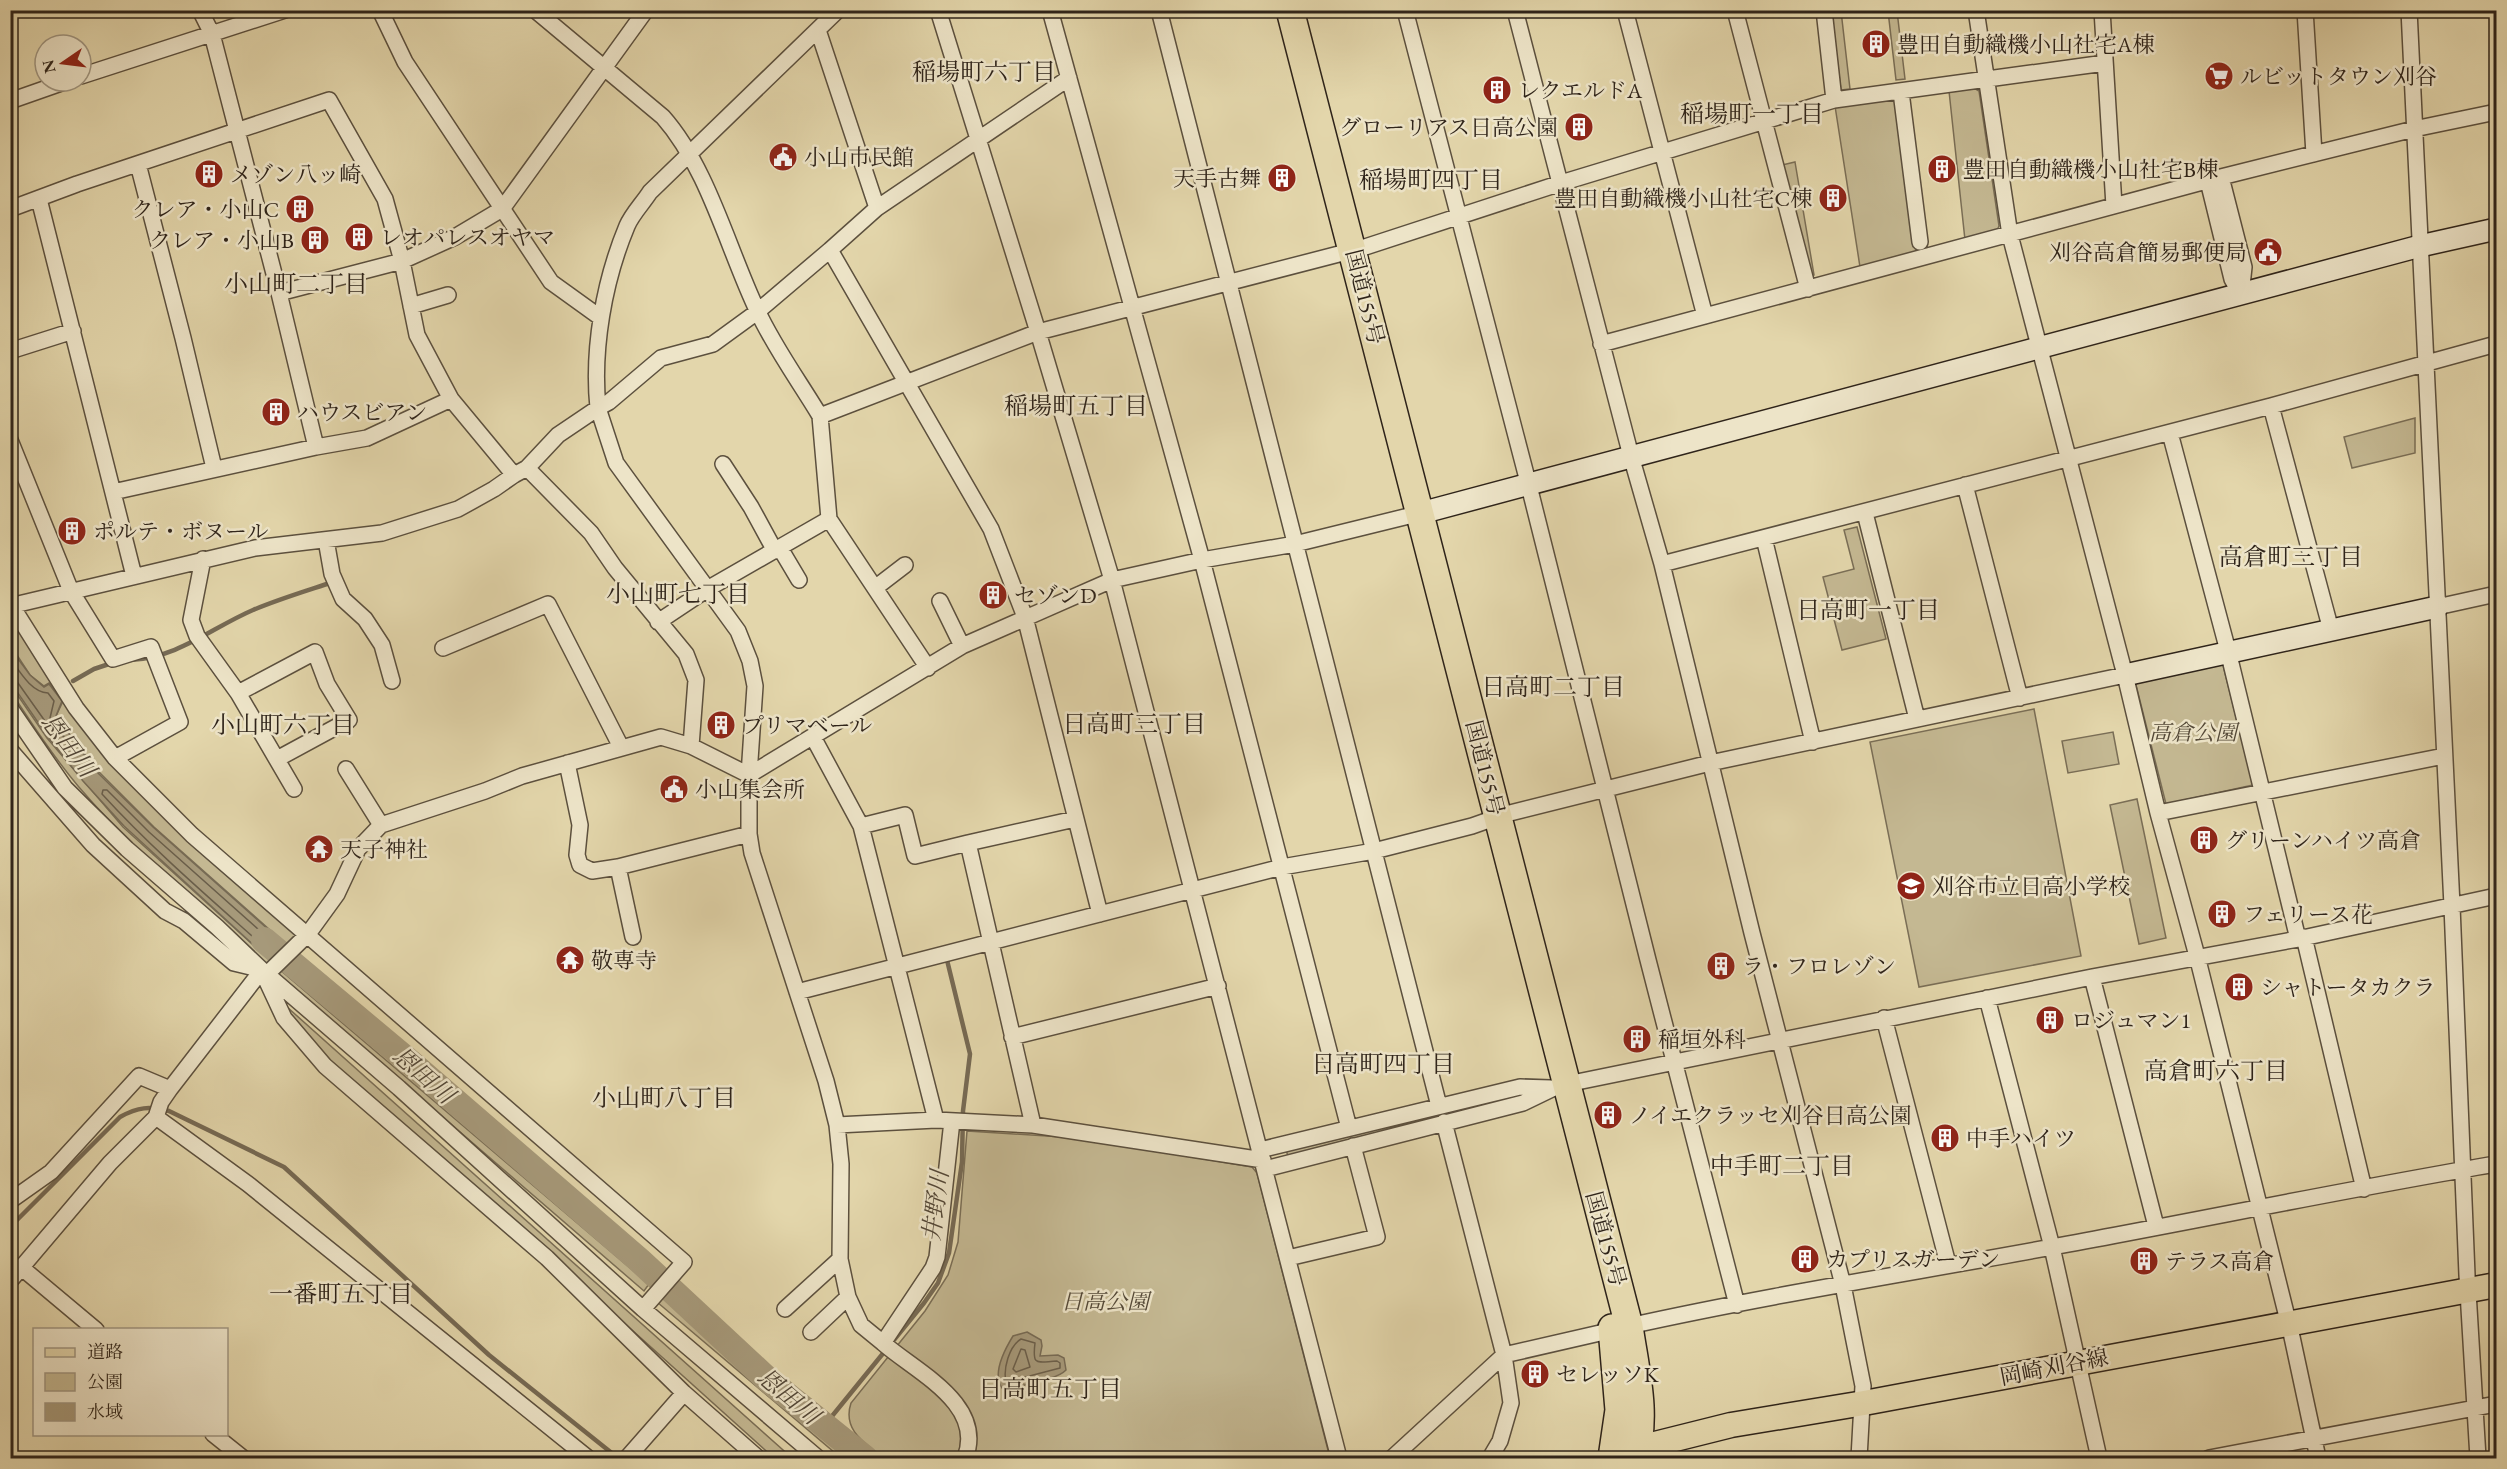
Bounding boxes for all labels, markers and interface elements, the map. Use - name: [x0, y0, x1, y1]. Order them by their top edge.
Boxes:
- building icon: 豊田自動織機小山社宅A棟: [1860, 28, 1892, 60]
- place label: 豊田自動織機小山社宅A棟: [1897, 30, 2154, 59]
- north arrow: [33, 33, 93, 93]
- district label: 稲場町六丁目: [912, 56, 1056, 87]
- text: N: [37, 58, 61, 75]
- supermarket icon: ルビットタウン刈谷: [2203, 60, 2235, 92]
- place label: ルビットタウン刈谷: [2240, 62, 2437, 91]
- building icon: レクエルドA: [1481, 74, 1513, 106]
- place label: レクエルドA: [1518, 76, 1643, 105]
- district label: 稲場町一丁目: [1680, 98, 1824, 129]
- building icon: グローリアス日高公園: [1563, 111, 1595, 143]
- place label: グローリアス日高公園: [1339, 113, 1558, 142]
- public building icon: 小山市民館: [767, 141, 799, 173]
- place label: 小山市民館: [804, 143, 914, 172]
- building icon: 豊田自動織機小山社宅B棟: [1926, 153, 1958, 185]
- place label: 豊田自動織機小山社宅B棟: [1963, 155, 2218, 184]
- building icon: メゾン八ッ崎: [193, 158, 225, 190]
- place label: メゾン八ッ崎: [230, 160, 361, 189]
- building icon: 天手古舞: [1266, 162, 1298, 194]
- place label: 天手古舞: [1173, 164, 1261, 193]
- district label: 稲場町四丁目: [1359, 164, 1503, 195]
- building icon: 豊田自動織機小山社宅C棟: [1817, 182, 1849, 214]
- place label: 豊田自動織機小山社宅C棟: [1554, 184, 1812, 213]
- building icon: クレア・小山C: [284, 193, 316, 225]
- place label: クレア・小山C: [131, 195, 279, 224]
- building icon: レオパレスオヤマ: [343, 221, 375, 253]
- place label: レオパレスオヤマ: [380, 223, 555, 252]
- building icon: クレア・小山B: [299, 224, 331, 256]
- place label: クレア・小山B: [149, 226, 294, 255]
- public building icon: 刈谷高倉簡易郵便局: [2252, 236, 2284, 268]
- place label: 刈谷高倉簡易郵便局: [2049, 238, 2247, 267]
- street label: 国道155号: [1339, 246, 1391, 348]
- district label: 小山町二丁目: [224, 268, 368, 299]
- district label: 稲場町五丁目: [1004, 390, 1148, 421]
- building icon: ハウスビアン: [260, 396, 292, 428]
- place label: ハウスビアン: [297, 398, 427, 427]
- building icon: ポルテ・ボヌール: [56, 515, 88, 547]
- place label: ポルテ・ボヌール: [93, 517, 269, 546]
- district label: 高倉町三丁目: [2219, 541, 2363, 572]
- district label: 小山町七丁目: [606, 578, 750, 609]
- building icon: セゾンD: [977, 579, 1009, 611]
- place label: セゾンD: [1014, 581, 1097, 610]
- district label: 日高町一丁目: [1796, 594, 1940, 625]
- district label: 日高町二丁目: [1481, 671, 1625, 702]
- water label: 恩田川: [35, 707, 105, 785]
- district label: 日高町三丁目: [1062, 708, 1206, 739]
- district label: 小山町六丁目: [211, 709, 355, 740]
- building icon: プリマベール: [705, 709, 737, 741]
- place label: プリマベール: [742, 711, 872, 740]
- street label: 国道155号: [1459, 717, 1511, 819]
- park label: 高倉公園: [2149, 718, 2240, 747]
- public building icon: 小山集会所: [658, 773, 690, 805]
- place label: 小山集会所: [695, 775, 805, 804]
- building icon: グリーンハイツ高倉: [2188, 824, 2220, 856]
- place label: グリーンハイツ高倉: [2225, 826, 2421, 855]
- temple icon: 天子神社: [303, 833, 335, 865]
- place label: 天子神社: [340, 835, 428, 864]
- school or university icon: 刈谷市立日高小学校: [1895, 870, 1927, 902]
- place label: 刈谷市立日高小学校: [1932, 872, 2130, 901]
- building icon: フェリース花: [2206, 898, 2238, 930]
- place label: フェリース花: [2243, 900, 2373, 929]
- temple icon: 敬専寺: [554, 944, 586, 976]
- place label: 敬専寺: [591, 946, 657, 975]
- building icon: ラ・フロレゾン: [1705, 950, 1737, 982]
- place label: ラ・フロレゾン: [1742, 952, 1896, 981]
- building icon: シャトータカクラ: [2223, 971, 2255, 1003]
- place label: シャトータカクラ: [2260, 973, 2436, 1002]
- building icon: ロジュマン1: [2034, 1004, 2066, 1036]
- place label: ロジュマン1: [2071, 1006, 2191, 1035]
- building icon: 稲垣外科: [1621, 1023, 1653, 1055]
- place label: 稲垣外科: [1658, 1025, 1746, 1054]
- water label: 恩田川: [387, 1040, 464, 1112]
- district label: 日高町四丁目: [1311, 1048, 1455, 1079]
- district label: 高倉町六丁目: [2144, 1055, 2288, 1086]
- district label: 小山町八丁目: [592, 1082, 736, 1113]
- building icon: ノイエクラッセ刈谷日高公園: [1592, 1099, 1624, 1131]
- place label: ノイエクラッセ刈谷日高公園: [1629, 1101, 1912, 1130]
- building icon: 中手ハイツ: [1929, 1122, 1961, 1154]
- place label: 中手ハイツ: [1966, 1124, 2076, 1153]
- district label: 中手町二丁目: [1710, 1150, 1854, 1181]
- water label: 井野川: [915, 1165, 955, 1244]
- street label: 国道155号: [1579, 1188, 1633, 1290]
- building icon: カプリスガーデン: [1789, 1243, 1821, 1275]
- place label: カプリスガーデン: [1826, 1245, 2000, 1274]
- building icon: テラス高倉: [2128, 1245, 2160, 1277]
- place label: テラス高倉: [2165, 1247, 2274, 1276]
- district label: 一番町五丁目: [269, 1278, 413, 1309]
- park label: 日高公園: [1061, 1287, 1152, 1316]
- legend: [33, 1328, 228, 1436]
- text: 道路: [87, 1340, 123, 1363]
- street label: 岡崎刈谷線: [1997, 1342, 2111, 1392]
- building icon: セレッソK: [1519, 1358, 1551, 1390]
- place label: セレッソK: [1556, 1360, 1660, 1389]
- water label: 恩田川: [751, 1361, 829, 1433]
- text: 公園: [87, 1370, 123, 1393]
- district label: 日高町五丁目: [978, 1373, 1122, 1404]
- text: 水域: [87, 1400, 123, 1423]

